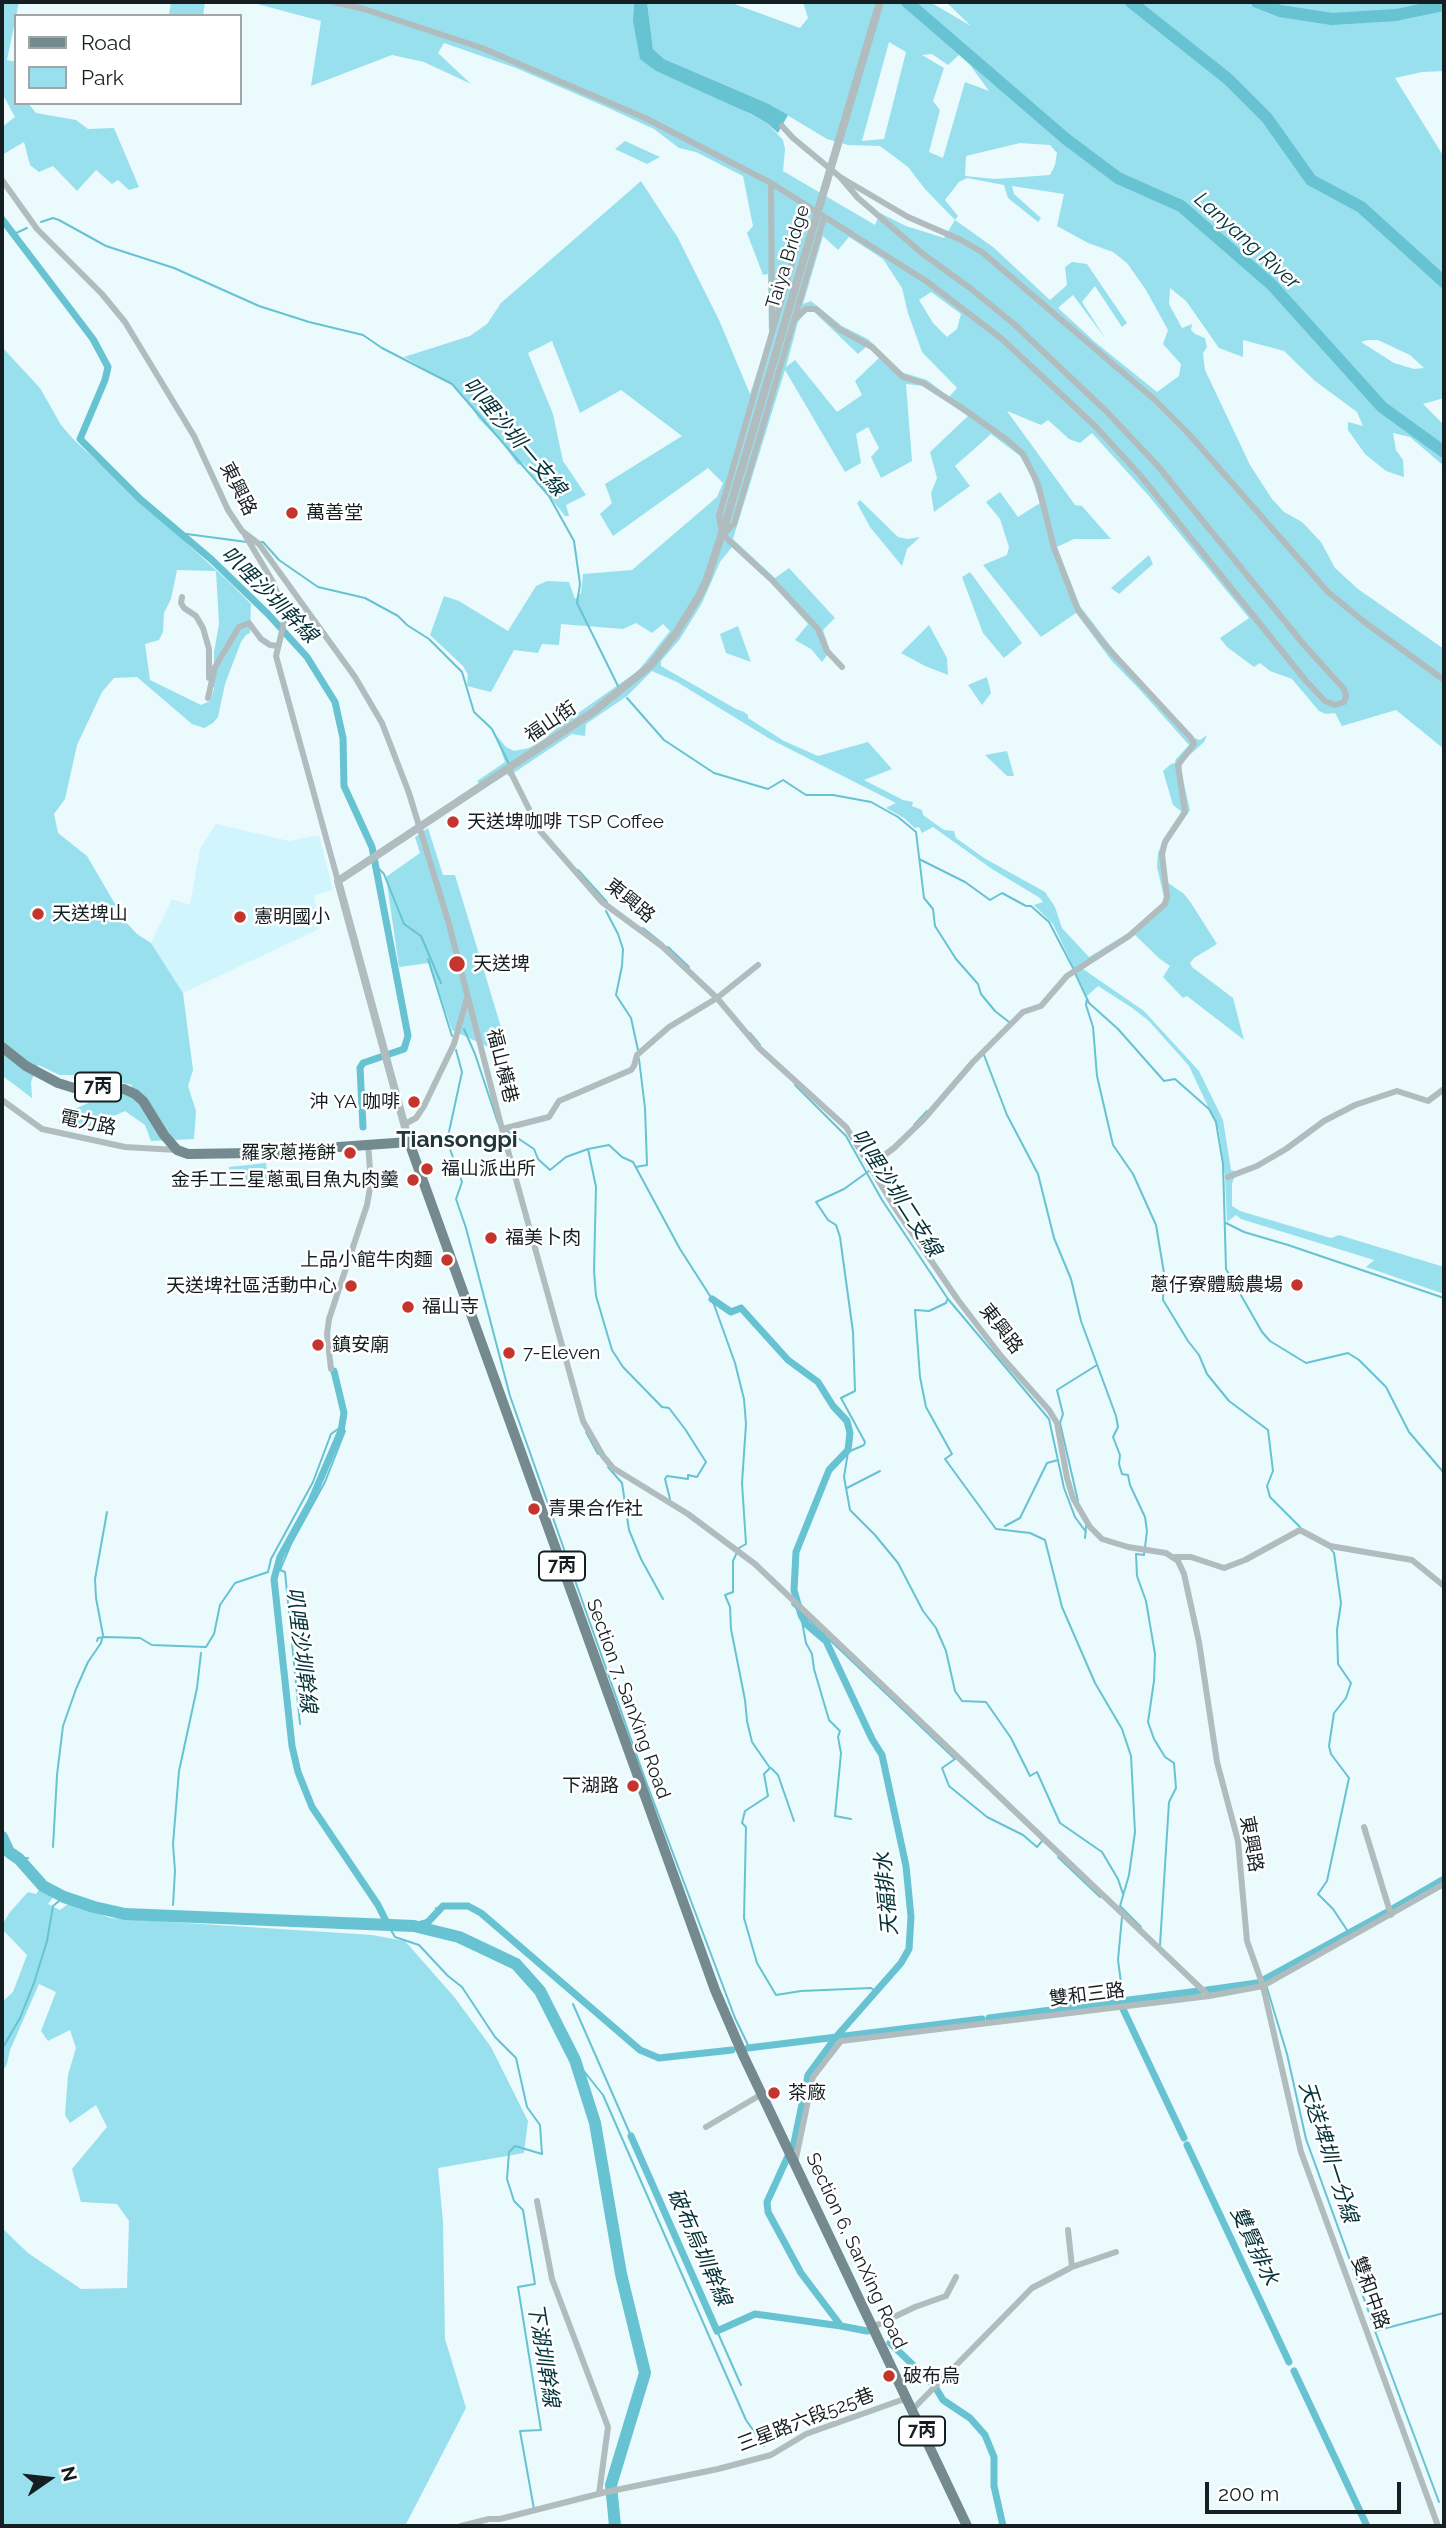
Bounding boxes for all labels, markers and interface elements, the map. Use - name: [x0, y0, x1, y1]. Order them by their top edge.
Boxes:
- legend: [14, 14, 242, 105]
- text: Road: [81, 30, 131, 55]
- text: Park: [81, 65, 124, 90]
- water label: Lanyang River: [1189, 187, 1305, 295]
- street label: Taiya Bridge: [761, 202, 815, 312]
- water label: 叭哩沙圳一支線: [457, 373, 571, 501]
- street label: 東興路: [215, 458, 261, 520]
- place label: 萬善堂: [306, 502, 363, 524]
- marker: 萬善堂: [284, 505, 300, 521]
- water label: 叭哩沙圳幹線: [216, 542, 322, 648]
- street label: 福山街: [521, 697, 581, 747]
- place label: 天送埤咖啡 TSP Coffee: [467, 811, 664, 833]
- marker: 天送埤咖啡 TSP Coffee: [445, 814, 461, 830]
- street label: 東興路: [601, 874, 659, 928]
- place label: 天送埤山: [52, 903, 128, 925]
- marker: 天送埤山: [30, 906, 46, 922]
- place label: 憲明國小: [254, 906, 330, 928]
- marker: 憲明國小: [232, 909, 248, 925]
- place label: 天送埤: [473, 953, 530, 975]
- marker: 天送埤: [447, 954, 467, 974]
- street label: 福山橫巷: [482, 1026, 522, 1106]
- road number: 7丙: [75, 1072, 121, 1102]
- place label: 沖 YA 咖啡: [310, 1091, 400, 1113]
- marker: 沖 YA 咖啡: [406, 1094, 422, 1110]
- street label: 電力路: [58, 1106, 118, 1140]
- water label: 叭哩沙圳二支線: [845, 1124, 947, 1262]
- district label: Tiansongpi: [396, 1126, 518, 1154]
- place label: 羅家蔥捲餅: [241, 1142, 336, 1164]
- marker: 羅家蔥捲餅: [342, 1145, 358, 1161]
- place label: 福山派出所: [441, 1158, 536, 1180]
- marker: 福山派出所: [419, 1161, 435, 1177]
- place label: 金手工三星蔥虱目魚丸肉羹: [171, 1169, 399, 1191]
- marker: 金手工三星蔥虱目魚丸肉羹: [405, 1172, 421, 1188]
- place label: 福美卜肉: [505, 1227, 581, 1249]
- marker: 福美卜肉: [483, 1230, 499, 1246]
- place label: 上品小館牛肉麵: [300, 1249, 433, 1271]
- marker: 上品小館牛肉麵: [439, 1252, 455, 1268]
- place label: 蔥仔寮體驗農場: [1150, 1274, 1283, 1296]
- place label: 天送埤社區活動中心: [166, 1275, 337, 1297]
- marker: 蔥仔寮體驗農場: [1289, 1277, 1305, 1293]
- marker: 天送埤社區活動中心: [343, 1278, 359, 1294]
- place label: 福山寺: [422, 1296, 479, 1318]
- marker: 福山寺: [400, 1299, 416, 1315]
- street label: 東興路: [974, 1300, 1028, 1358]
- place label: 鎮安廟: [332, 1334, 389, 1356]
- marker: 鎮安廟: [310, 1337, 326, 1353]
- place label: 7-Eleven: [523, 1342, 600, 1364]
- marker: 7-Eleven: [501, 1345, 517, 1361]
- place label: 青果合作社: [548, 1498, 643, 1520]
- marker: 青果合作社: [526, 1501, 542, 1517]
- road number: 7丙: [539, 1552, 585, 1581]
- water label: 叭哩沙圳幹線: [281, 1586, 321, 1714]
- street label: Section 7, SanXing Road: [581, 1596, 675, 1802]
- place label: 下湖路: [562, 1775, 619, 1797]
- marker: 下湖路: [625, 1778, 641, 1794]
- street label: 東興路: [1235, 1814, 1267, 1874]
- water label: 天福排水: [871, 1851, 903, 1937]
- street label: 雙和三路: [1048, 1979, 1126, 2011]
- water label: 天送埤圳一分線: [1293, 2078, 1363, 2226]
- place label: 茶廠: [788, 2082, 826, 2104]
- marker: 茶廠: [766, 2085, 782, 2101]
- street label: Section 6, SanXing Road: [801, 2149, 911, 2353]
- water label: 破布烏圳幹線: [662, 2184, 736, 2310]
- water label: 雙賢排水: [1225, 2203, 1283, 2289]
- street label: 雙和中路: [1346, 2253, 1394, 2333]
- water label: 下湖圳幹線: [522, 2301, 564, 2409]
- place label: 破布烏: [903, 2365, 960, 2387]
- marker: 破布烏: [881, 2368, 897, 2384]
- street label: 三星路六段525巷: [734, 2383, 878, 2457]
- road number: 7丙: [899, 2416, 945, 2446]
- north arrow: [14, 2444, 84, 2514]
- text: N: [57, 2464, 82, 2484]
- scale bar: [1208, 2468, 1404, 2512]
- text: 200 m: [1218, 2481, 1279, 2506]

